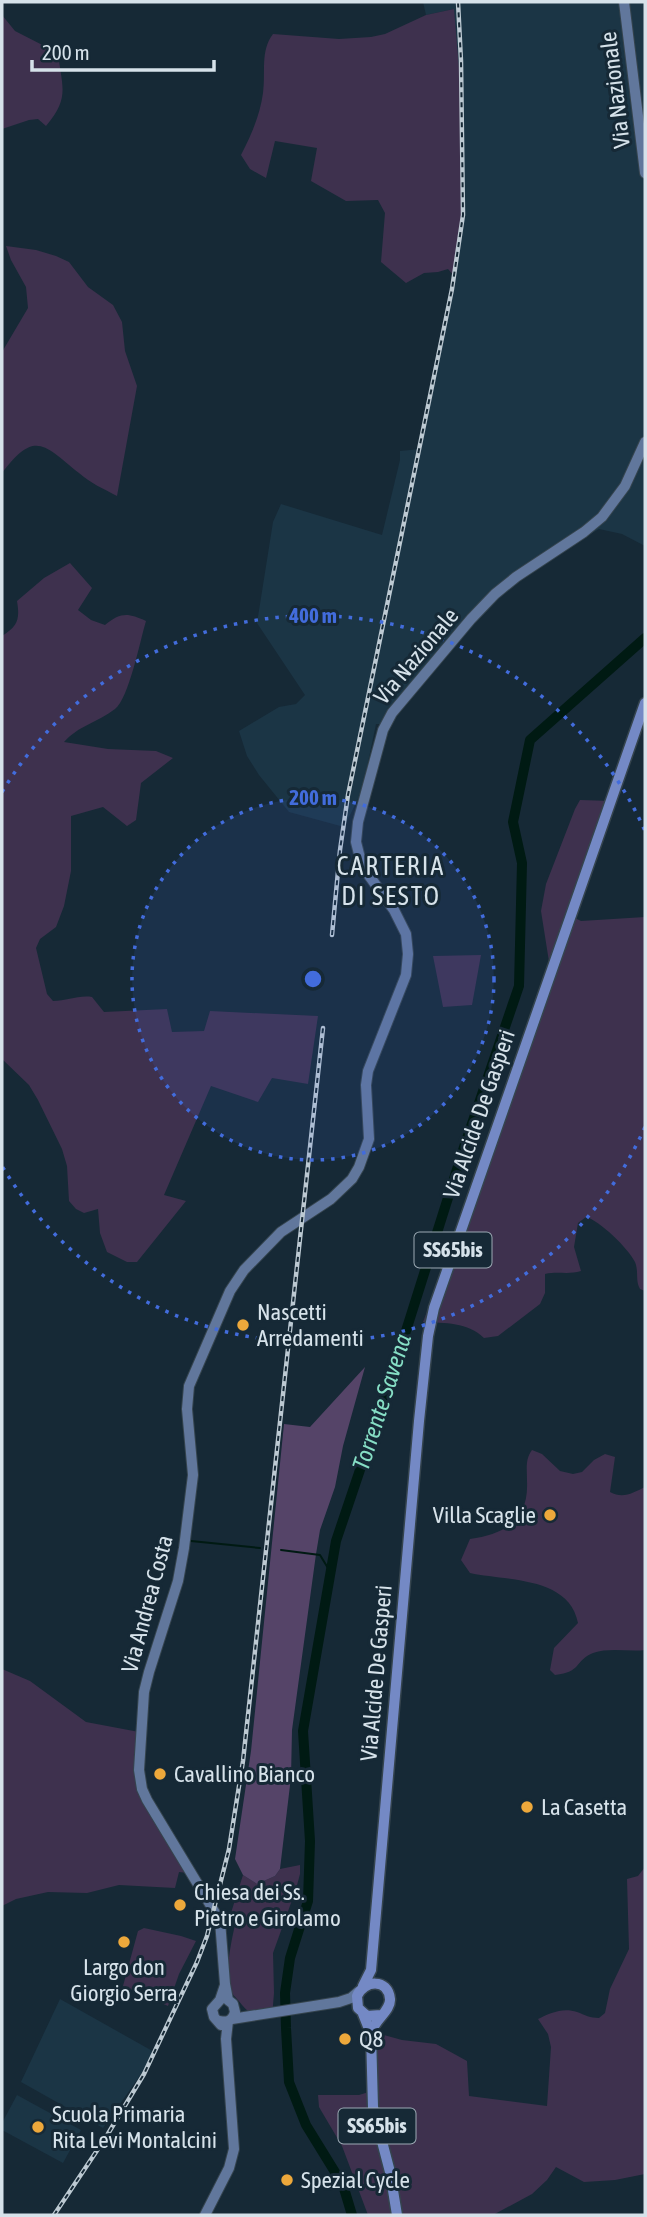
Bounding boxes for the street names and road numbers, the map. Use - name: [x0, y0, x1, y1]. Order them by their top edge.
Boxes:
- street label: Via Nazionale: [595, 30, 635, 150]
- street label: Via Nazionale: [368, 603, 464, 709]
- street label: Via Alcide De Gasperi: [438, 1026, 520, 1202]
- road number: SS65bis: [414, 1232, 491, 1268]
- street label: Via Andrea Costa: [116, 1532, 178, 1676]
- street label: Via Alcide De Gasperi: [355, 1584, 397, 1762]
- road number: SS65bis: [338, 2108, 416, 2144]

